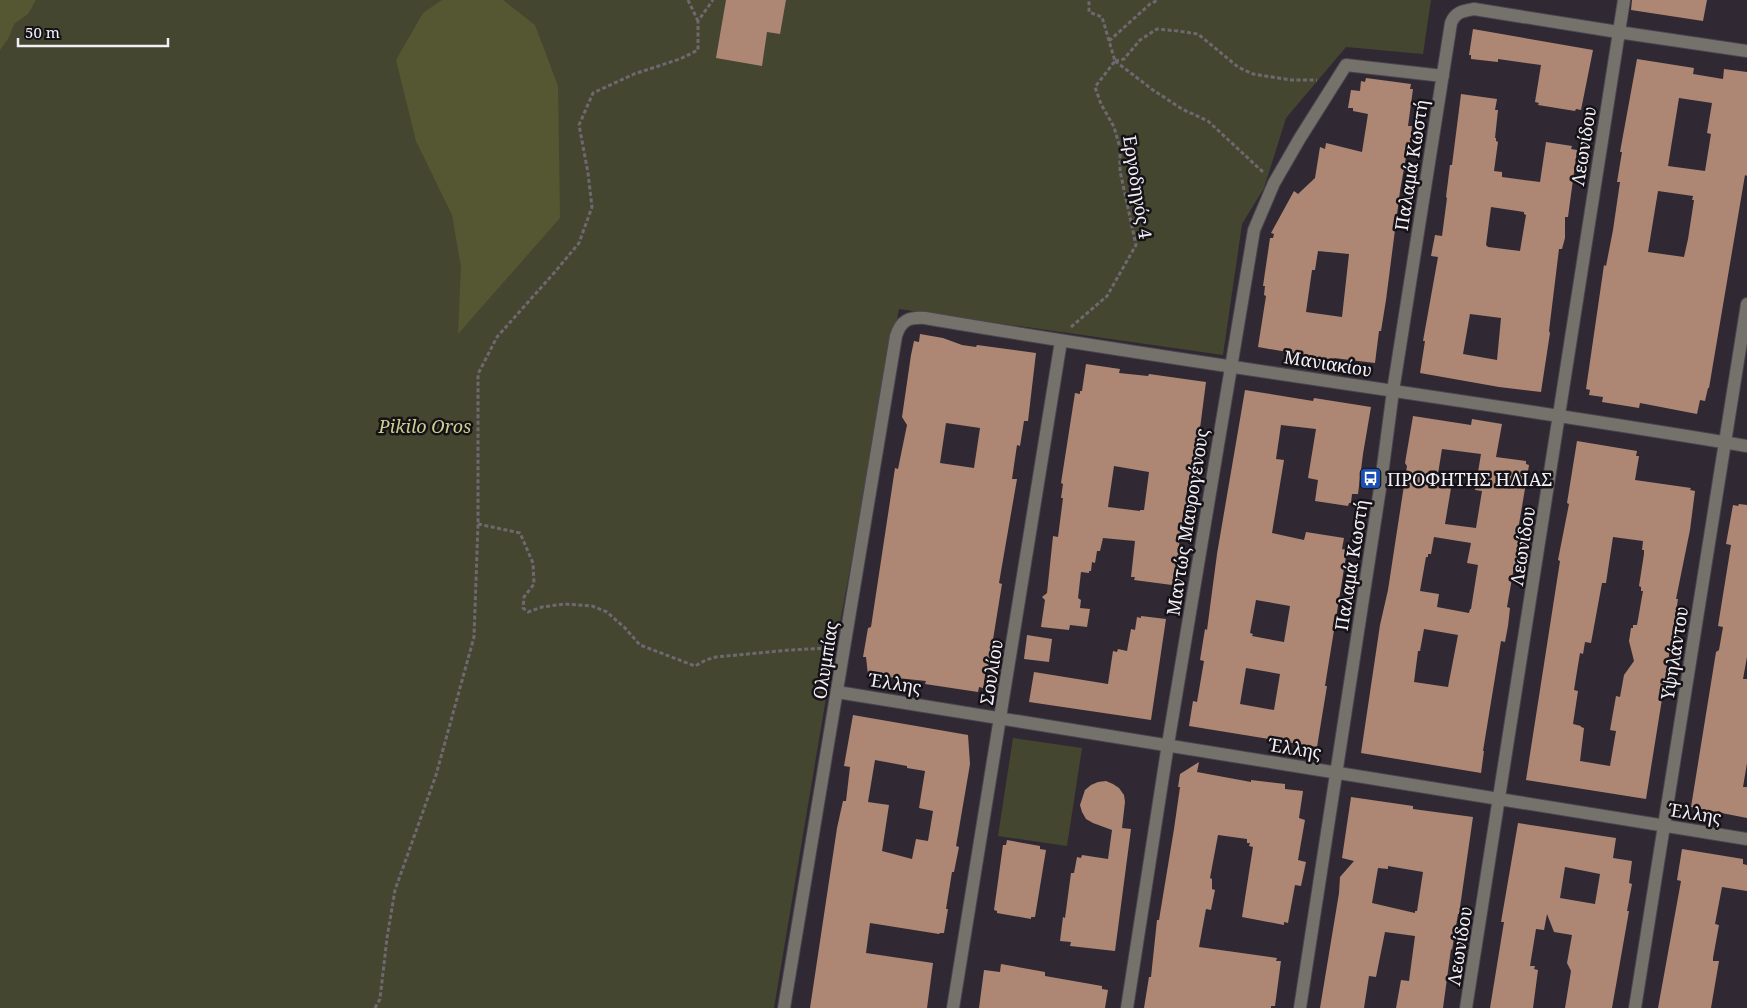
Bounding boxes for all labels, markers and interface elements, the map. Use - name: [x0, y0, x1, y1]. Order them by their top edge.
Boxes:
- scale bar: [18, 15, 168, 47]
- text: 50 m: [25, 22, 60, 42]
- street label: Παλαμά Κωστή: [1389, 98, 1433, 232]
- street label: Λεωνίδου: [1565, 105, 1601, 187]
- street label: Εργοδηγός 4: [1118, 133, 1158, 241]
- street label: Μανιακίου: [1282, 344, 1374, 382]
- park label: Pikilo Oros: [378, 414, 471, 438]
- street label: Μαντώς Μαυρογένους: [1160, 426, 1214, 617]
- bus stop icon: ΠΡΟΦΗΤΗΣ ΗΛΙΑΣ: [1359, 467, 1383, 491]
- place label: ΠΡΟΦΗΤΗΣ ΗΛΙΑΣ: [1387, 467, 1552, 491]
- street label: Παλαμά Κωστή: [1329, 498, 1373, 632]
- street label: Λεωνίδου: [1504, 505, 1540, 587]
- street label: Υψηλάντου: [1655, 605, 1693, 702]
- street label: Ολυμπίας: [807, 619, 843, 701]
- street label: Σουλίου: [974, 638, 1008, 706]
- street label: Έλλης: [866, 667, 924, 699]
- street label: Έλλης: [1266, 732, 1324, 764]
- street label: Έλλης: [1666, 797, 1724, 829]
- street label: Λεωνίδου: [1441, 905, 1477, 987]

